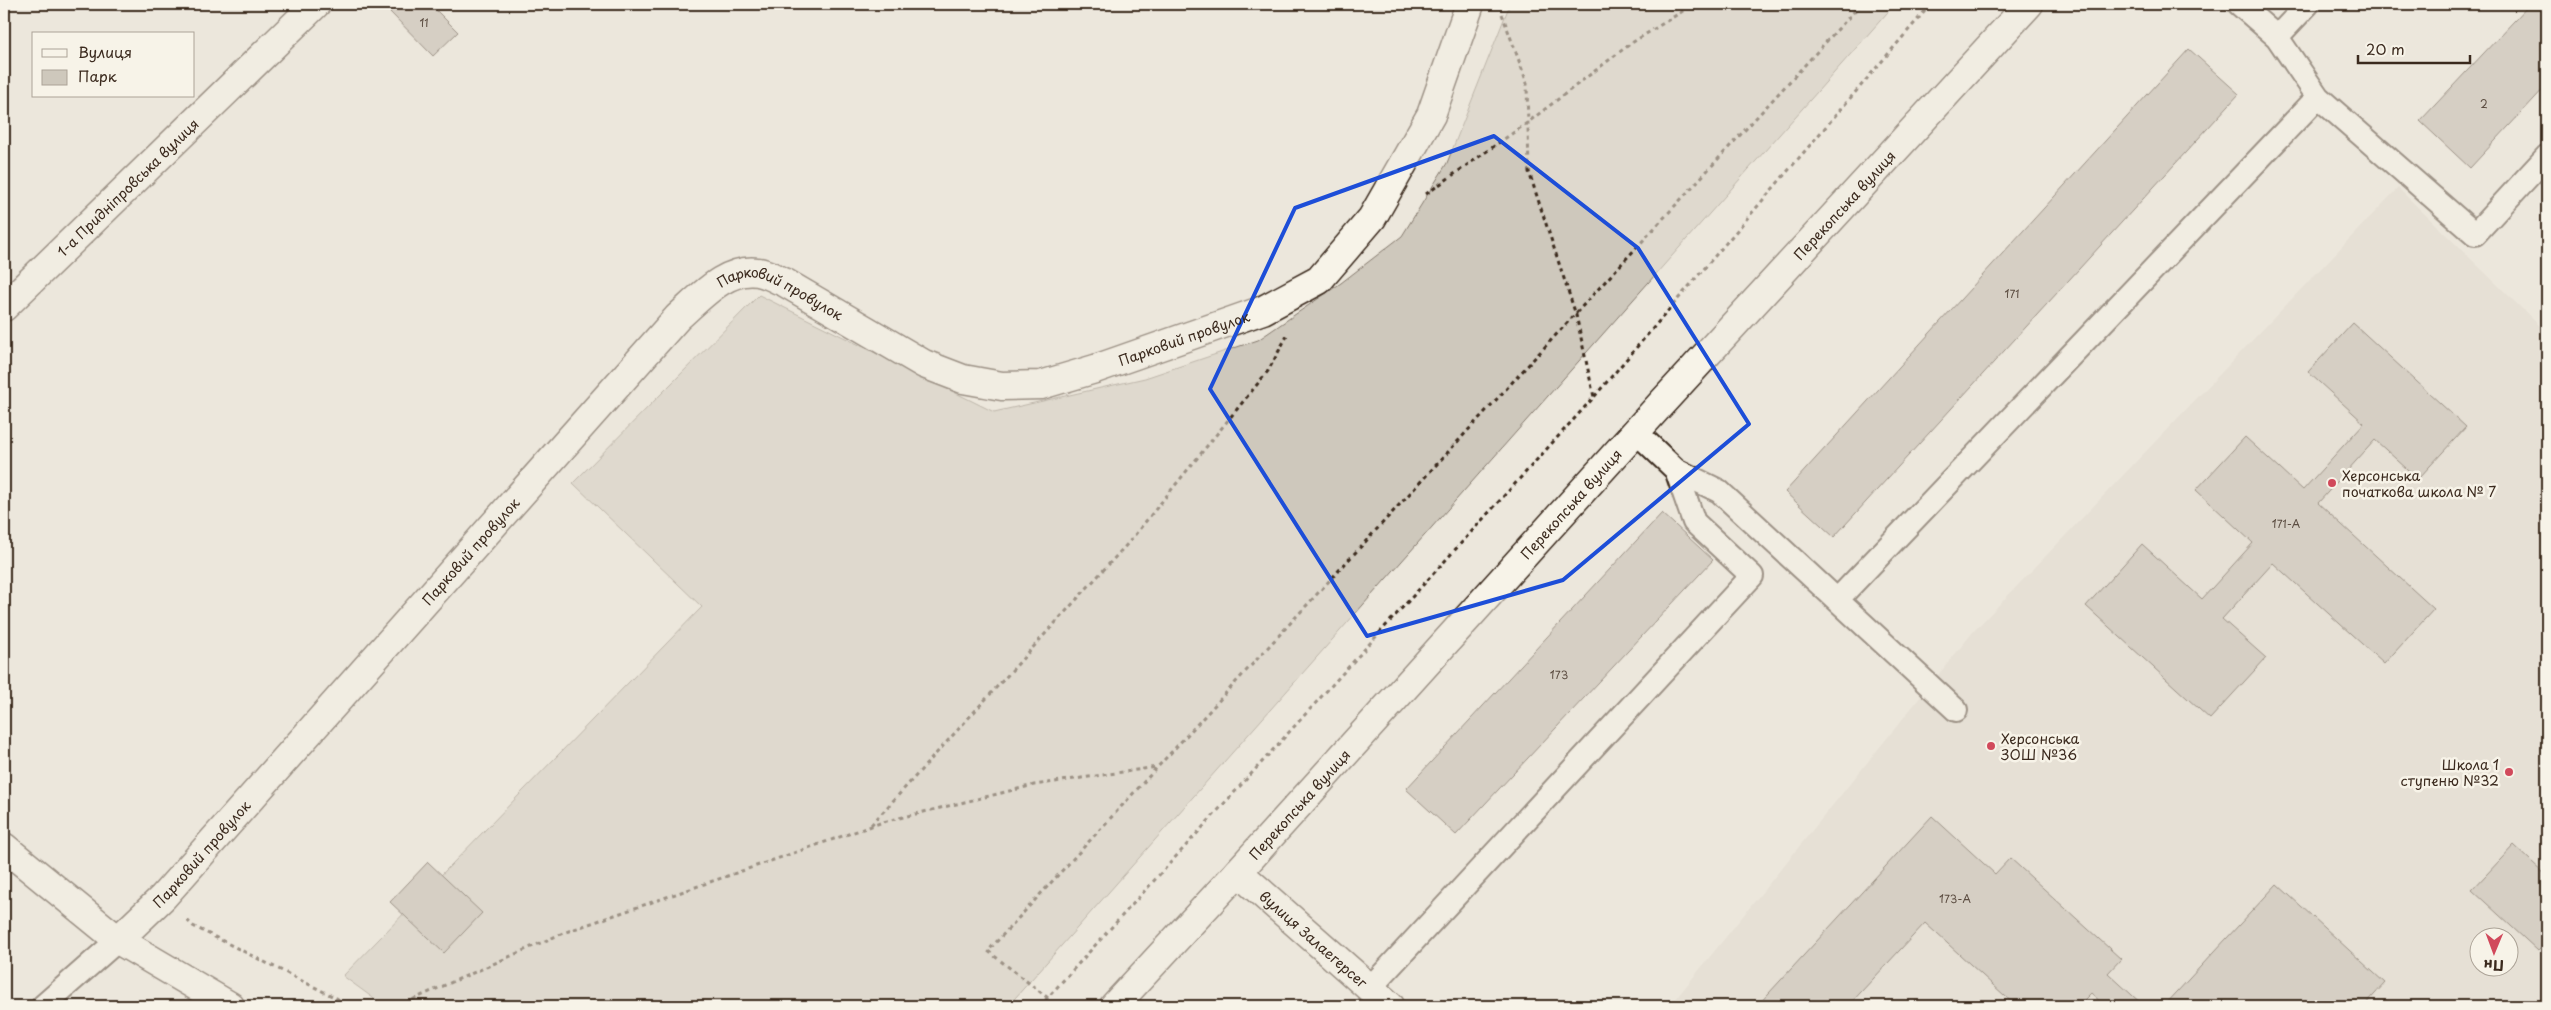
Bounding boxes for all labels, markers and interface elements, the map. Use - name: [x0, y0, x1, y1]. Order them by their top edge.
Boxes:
- house number: 11: [419, 14, 429, 31]
- legend: [32, 32, 195, 98]
- scale bar: [2358, 32, 2471, 64]
- text: 20 m: [2366, 37, 2405, 60]
- text: Вулиця: [78, 40, 132, 63]
- text: Парк: [78, 64, 117, 87]
- house number: 2: [2480, 95, 2488, 112]
- street label: 1-а Придніпровська вулиця: [52, 113, 203, 261]
- street label: Перекопська вулиця: [1788, 145, 1900, 264]
- street label: Парковий провулок: [712, 261, 848, 325]
- house number: 171: [2005, 285, 2019, 302]
- street label: Парковий провулок: [1115, 305, 1253, 371]
- street label: Перекопська вулиця: [1515, 444, 1626, 563]
- place label: Херсонська початкова школа № 7: [2342, 465, 2496, 502]
- marker: Херсонська початкова школа № 7: [2326, 477, 2338, 489]
- street label: Парковий провулок: [417, 492, 524, 609]
- house number: 171-А: [2272, 515, 2301, 532]
- house number: 173: [1550, 666, 1568, 683]
- place label: Херсонська ЗОШ №36: [2001, 728, 2080, 765]
- marker: Херсонська ЗОШ №36: [1985, 740, 1997, 752]
- street label: Перекопська вулиця: [1244, 744, 1355, 864]
- place label: Школа 1 ступеню №32: [2400, 754, 2499, 791]
- marker: Школа 1 ступеню №32: [2503, 766, 2515, 778]
- street label: Парковий провулок: [148, 795, 255, 912]
- street label: вулиця Залаегерсег: [1255, 885, 1373, 993]
- house number: 173-А: [1939, 890, 1972, 907]
- north arrow: [2468, 928, 2518, 978]
- text: Пн: [2483, 955, 2504, 976]

